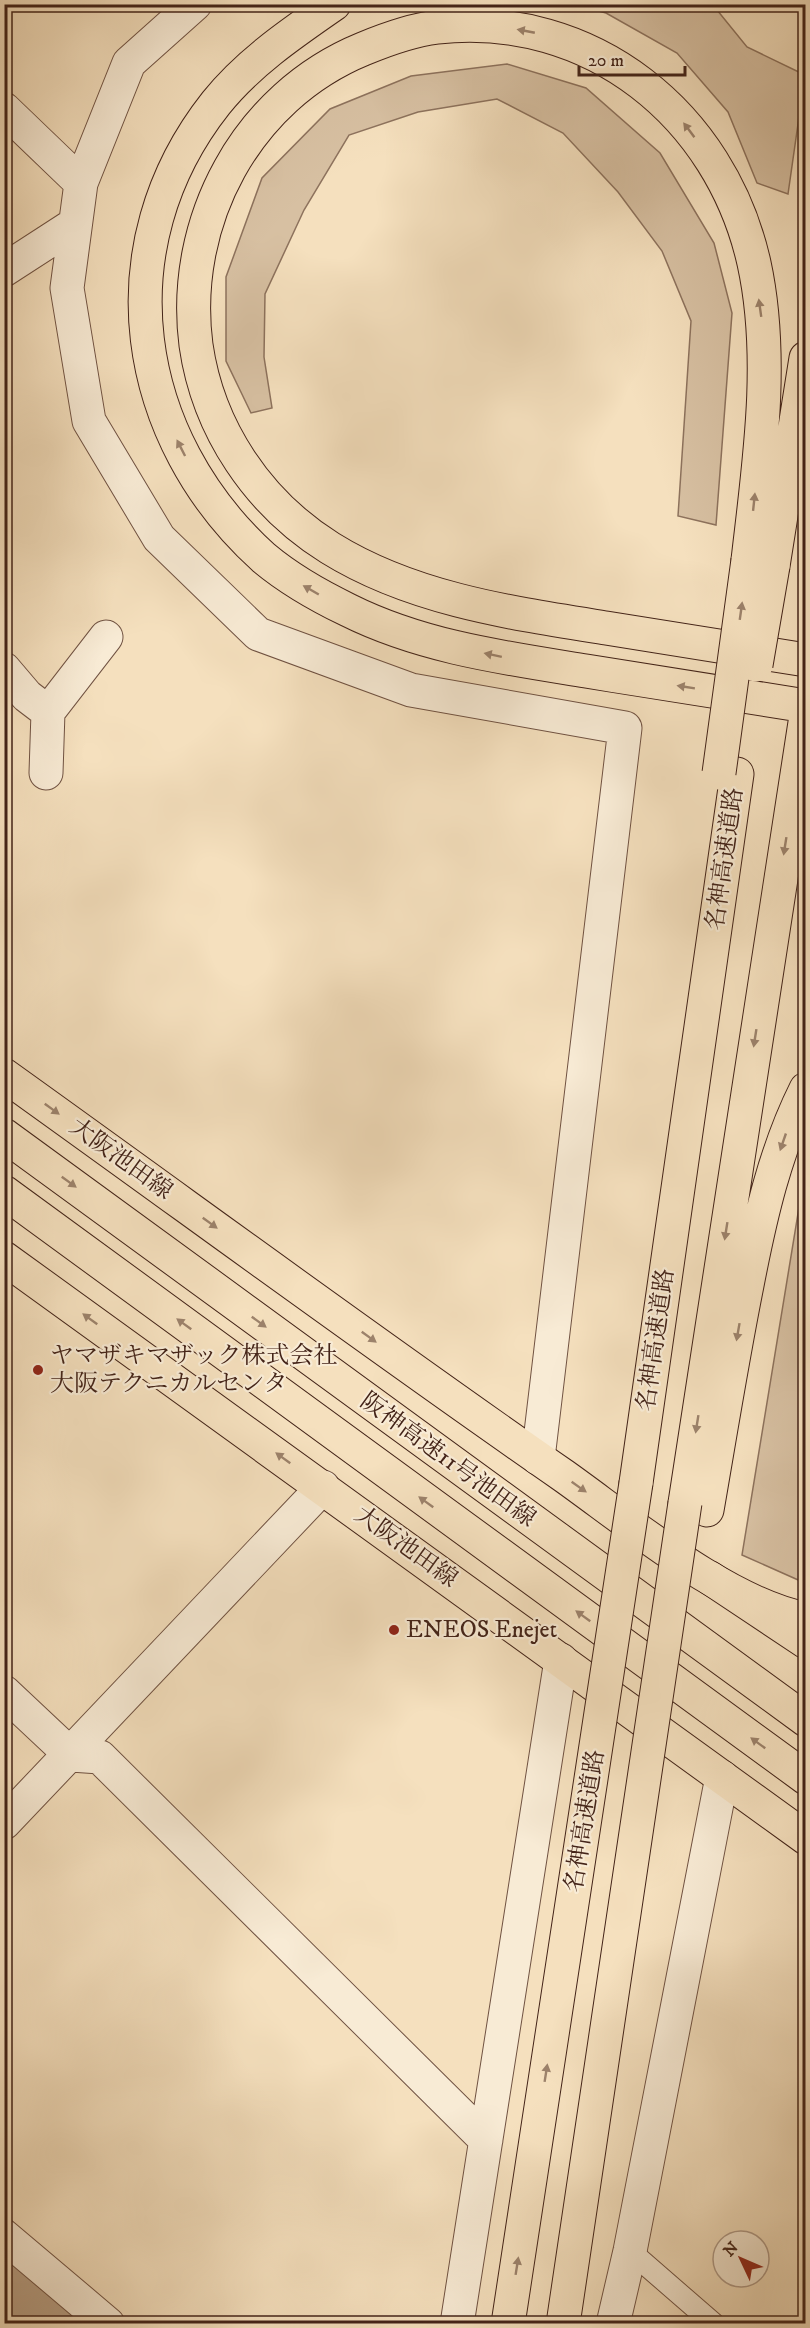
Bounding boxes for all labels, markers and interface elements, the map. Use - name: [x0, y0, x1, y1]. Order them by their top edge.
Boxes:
- one-way arrow: [517, 26, 535, 36]
- scale bar: [579, 39, 686, 77]
- text: 20 m: [588, 50, 624, 72]
- one-way arrow: [683, 122, 695, 137]
- one-way arrow: [756, 298, 765, 317]
- one-way arrow: [176, 440, 186, 457]
- one-way arrow: [750, 493, 759, 512]
- one-way arrow: [302, 585, 319, 595]
- one-way arrow: [737, 602, 746, 621]
- one-way arrow: [484, 650, 502, 660]
- one-way arrow: [676, 682, 695, 691]
- street label: 名神高速道路: [700, 786, 750, 932]
- one-way arrow: [781, 836, 790, 855]
- one-way arrow: [751, 1029, 760, 1048]
- one-way arrow: [44, 1103, 60, 1114]
- street label: 大阪池田線: [64, 1112, 178, 1206]
- one-way arrow: [777, 1134, 787, 1152]
- one-way arrow: [60, 1176, 76, 1188]
- one-way arrow: [202, 1217, 218, 1229]
- one-way arrow: [722, 1222, 731, 1241]
- street label: 名神高速道路: [631, 1267, 681, 1413]
- one-way arrow: [83, 1314, 98, 1326]
- one-way arrow: [252, 1316, 267, 1328]
- one-way arrow: [176, 1319, 191, 1331]
- one-way arrow: [733, 1323, 742, 1342]
- one-way arrow: [360, 1331, 376, 1343]
- place label: ヤマザキマザック株式会社 大阪テクニカルセンタ: [50, 1341, 338, 1399]
- marker: ヤマザキマザック株式会社 大阪テクニカルセンタ: [31, 1363, 45, 1377]
- street label: 阪神高速11号池田線: [354, 1386, 542, 1534]
- one-way arrow: [693, 1415, 702, 1434]
- one-way arrow: [275, 1452, 291, 1464]
- one-way arrow: [570, 1481, 586, 1493]
- one-way arrow: [418, 1496, 434, 1508]
- street label: 大阪池田線: [349, 1500, 463, 1594]
- one-way arrow: [576, 1610, 592, 1622]
- place label: ENEOS Enejet: [406, 1615, 558, 1645]
- marker: ENEOS Enejet: [387, 1623, 401, 1637]
- one-way arrow: [751, 1737, 767, 1749]
- street label: 名神高速道路: [559, 1748, 611, 1894]
- one-way arrow: [542, 2063, 551, 2082]
- north arrow: [711, 2229, 771, 2289]
- text: N: [719, 2238, 743, 2261]
- one-way arrow: [512, 2256, 521, 2275]

